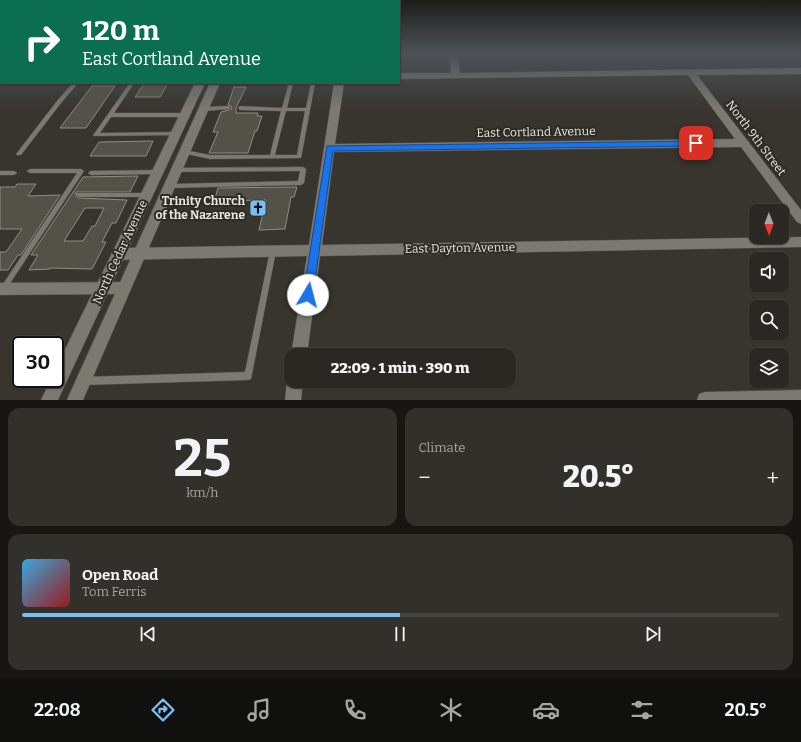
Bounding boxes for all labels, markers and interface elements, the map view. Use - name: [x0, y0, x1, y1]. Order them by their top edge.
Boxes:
- text: 120 m: [82, 14, 159, 47]
- icon: right: [16, 16, 68, 68]
- text: East Cortland Avenue: [82, 48, 261, 70]
- street label: North 9th Street: [723, 98, 789, 179]
- street label: East Cortland Avenue: [476, 124, 596, 140]
- pin: [679, 126, 713, 160]
- icon: arrive: [685, 132, 707, 154]
- place label: Trinity Church of the Nazarene: [155, 194, 245, 222]
- street label: North Cedar Avenue: [90, 198, 150, 306]
- church icon: Trinity Church of the Nazarene: [248, 198, 268, 218]
- north arrow: [749, 204, 789, 244]
- map controls: [749, 204, 789, 388]
- street label: East Dayton Avenue: [405, 240, 515, 256]
- button: sound: [749, 252, 789, 292]
- position arrow: [287, 274, 329, 316]
- button: search: [749, 300, 789, 340]
- speed limit sign: 30: [12, 336, 64, 388]
- button: layers: [749, 348, 789, 388]
- text: 22:09 · 1 min · 390 m: [331, 359, 469, 377]
- text: 25: [173, 427, 231, 490]
- text: Climate: [419, 440, 465, 455]
- text: 20.5°: [563, 459, 634, 495]
- text: −: [419, 464, 431, 491]
- text: +: [766, 464, 779, 491]
- text: km/h: [186, 485, 218, 500]
- text: Open Road: [82, 566, 158, 584]
- text: Tom Ferris: [82, 584, 146, 599]
- icon: previous: [137, 623, 159, 645]
- icon: pause: [389, 623, 411, 645]
- icon: next: [642, 623, 664, 645]
- icon: directions: [149, 696, 177, 724]
- icon: music: [245, 696, 273, 724]
- icon: phone: [341, 696, 369, 724]
- icon: climate: [437, 696, 465, 724]
- icon: car: [532, 696, 560, 724]
- icon: filters: [628, 696, 656, 724]
- text: 22:08: [34, 699, 81, 721]
- text: 20.5°: [724, 699, 767, 721]

